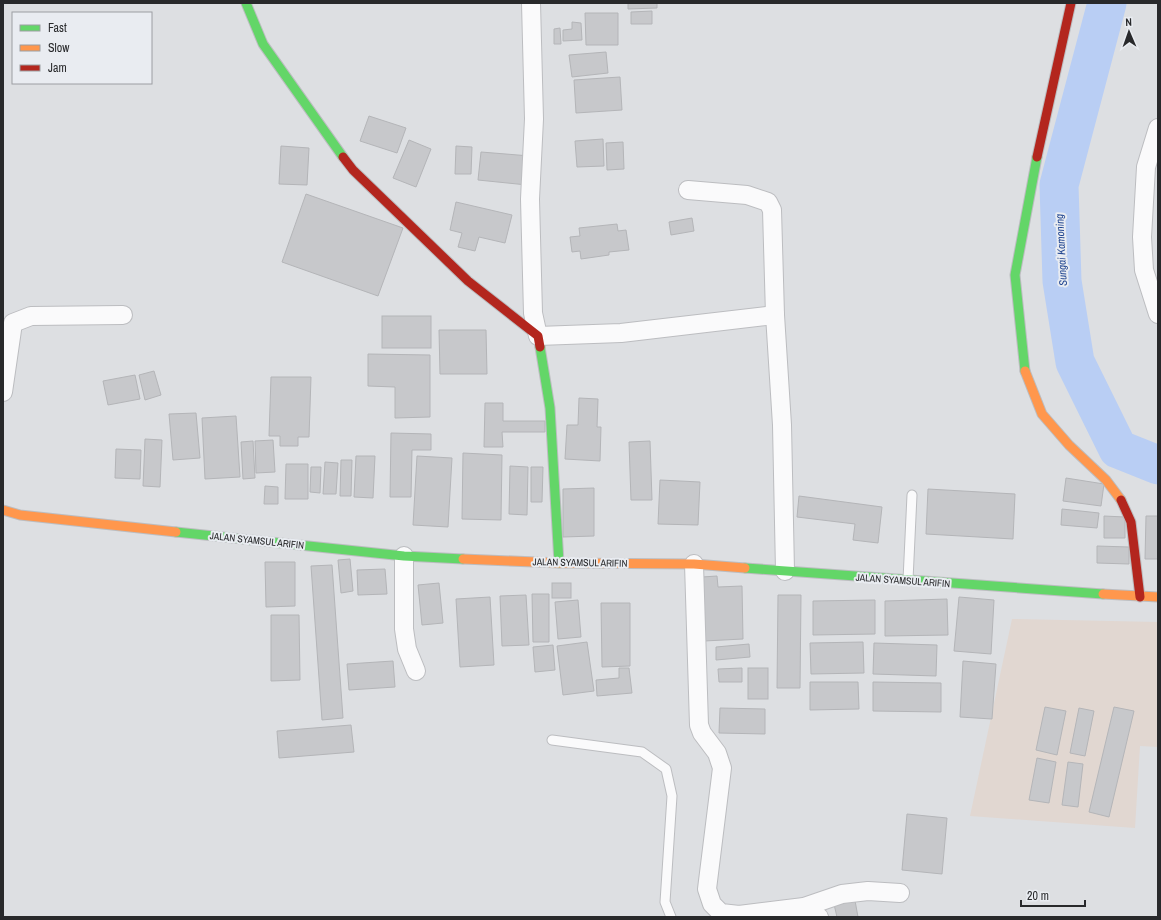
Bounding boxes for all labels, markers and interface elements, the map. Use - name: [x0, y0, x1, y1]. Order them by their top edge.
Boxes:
- legend: [12, 12, 152, 84]
- north arrow: [1109, 12, 1149, 52]
- text: N: [1125, 15, 1132, 29]
- text: Fast: [48, 20, 67, 36]
- text: Slow: [48, 40, 70, 56]
- text: Jam: [48, 60, 67, 76]
- water label: Sungai Kamoning: [1052, 214, 1070, 286]
- street label: JALAN SYAMSUL ARIFIN: [209, 529, 305, 552]
- street label: JALAN SYAMSUL ARIFIN: [532, 555, 628, 570]
- street label: JALAN SYAMSUL ARIFIN: [855, 571, 951, 590]
- scale bar: [1021, 882, 1085, 908]
- text: 20 m: [1027, 888, 1049, 904]

